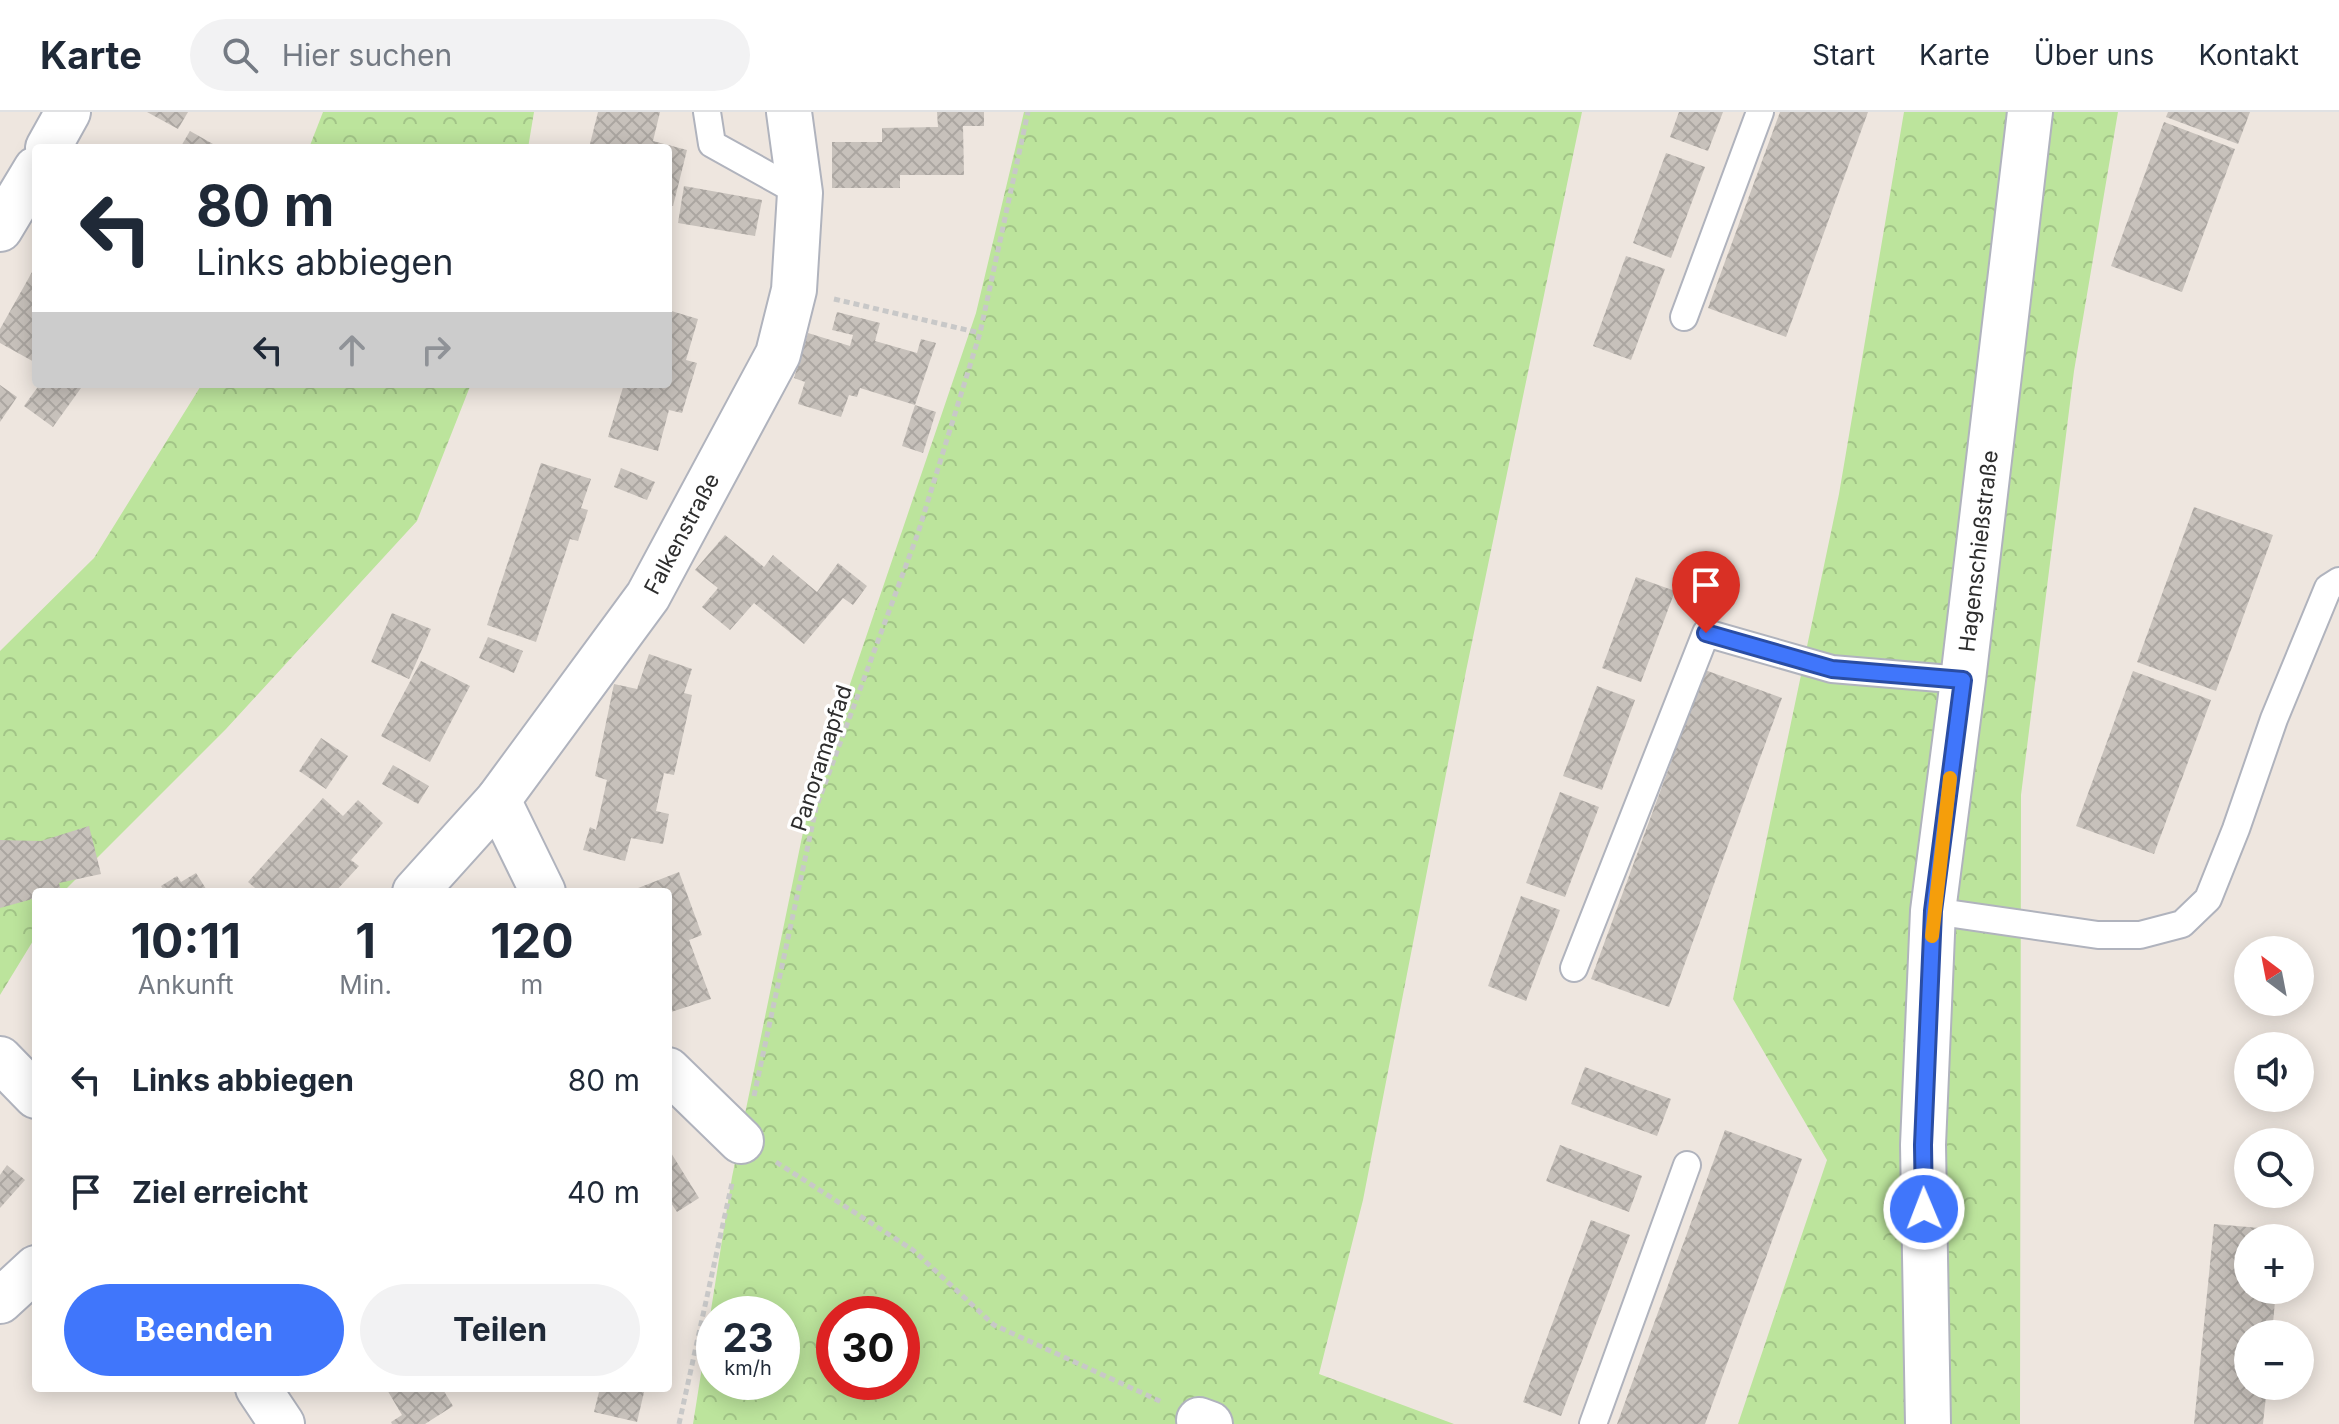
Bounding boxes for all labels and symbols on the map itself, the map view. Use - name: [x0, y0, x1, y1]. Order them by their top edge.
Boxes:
- street label: Hagenschießstraße: [1953, 449, 2003, 653]
- street label: Falkenstraße: [639, 469, 725, 598]
- pin: [1672, 551, 1740, 633]
- street label: Panoramapfad: [785, 682, 857, 834]
- north arrow: [2234, 936, 2314, 1016]
- position arrow: [1882, 1167, 1966, 1251]
- speed limit sign: 30: [816, 1296, 920, 1400]

